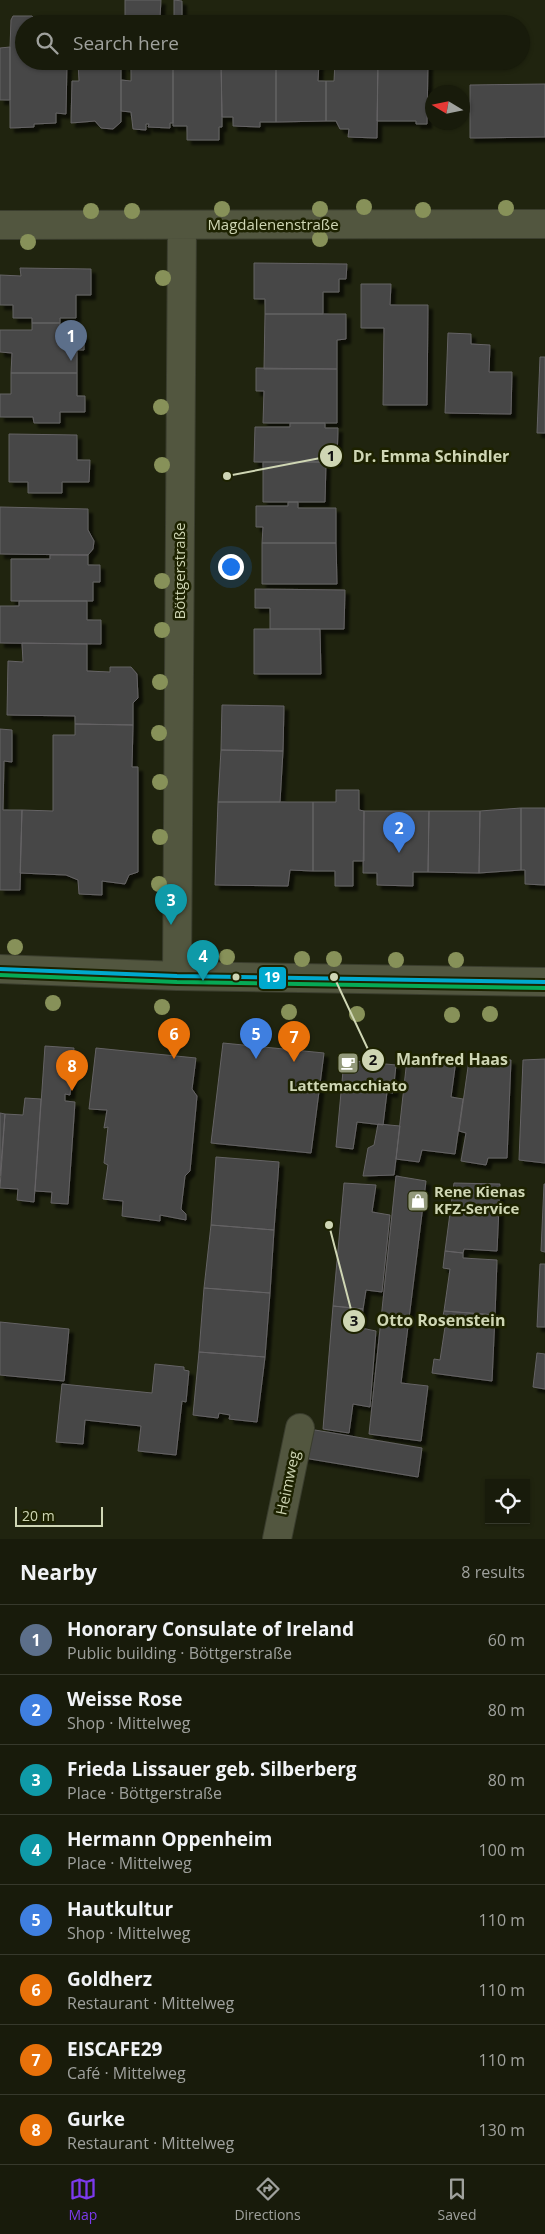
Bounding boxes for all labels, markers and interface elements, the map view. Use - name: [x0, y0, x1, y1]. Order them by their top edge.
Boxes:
- search box: [15, 15, 530, 70]
- icon: search: [33, 29, 61, 57]
- text: Search here: [73, 30, 179, 56]
- north arrow: [425, 85, 470, 130]
- street label: Magdalenenstraße: [207, 214, 339, 234]
- pin: 1: [55, 320, 87, 361]
- callout: Dr. Emma Schindler: [318, 441, 520, 472]
- text: 1: [327, 445, 335, 465]
- text: Dr. Emma Schindler: [353, 445, 509, 467]
- street label: Böttgerstraße: [169, 523, 189, 619]
- your location: [218, 554, 244, 580]
- pin: 2: [383, 812, 415, 853]
- pin: 3: [155, 884, 187, 925]
- pin: 4: [187, 940, 219, 981]
- line badge: 19: [258, 966, 287, 990]
- text: 19: [264, 967, 280, 986]
- unlabelled marker: [231, 972, 241, 982]
- pin: 6: [158, 1018, 190, 1059]
- pin: 5: [240, 1018, 272, 1059]
- pin: 7: [278, 1021, 310, 1062]
- callout: Manfred Haas: [361, 1044, 518, 1075]
- text: Manfred Haas: [396, 1048, 508, 1070]
- text: 2: [369, 1049, 378, 1069]
- pin: 8: [56, 1050, 88, 1091]
- cafe icon: Lattemacchiato: [336, 1051, 360, 1075]
- place label: Lattemacchiato: [289, 1075, 407, 1095]
- place label: Rene Kienas KFZ-Service: [434, 1181, 525, 1218]
- shop icon: Rene Kienas KFZ-Service: [406, 1189, 430, 1213]
- callout: Otto Rosenstein: [341, 1305, 515, 1336]
- text: Otto Rosenstein: [377, 1309, 505, 1331]
- text: 3: [350, 1310, 358, 1330]
- street label: Heimweg: [270, 1449, 304, 1517]
- map controls: [485, 1479, 530, 1524]
- button: locate: [485, 1479, 530, 1524]
- scale bar: [15, 1504, 102, 1527]
- text: 20 m: [22, 1506, 55, 1525]
- text: Nearby: [20, 1558, 97, 1586]
- text: 8 results: [461, 1561, 525, 1583]
- text: Honorary Consulate of Ireland: [67, 1616, 354, 1642]
- text: 1: [31, 1629, 41, 1651]
- text: 60 m: [488, 1629, 525, 1651]
- text: Public building · Böttgerstraße: [67, 1642, 292, 1664]
- text: Weisse Rose: [67, 1686, 182, 1712]
- text: 2: [31, 1699, 41, 1721]
- text: 80 m: [488, 1699, 525, 1721]
- text: Shop · Mittelweg: [67, 1712, 190, 1734]
- text: Frieda Lissauer geb. Silberberg: [67, 1756, 357, 1782]
- text: 3: [31, 1769, 41, 1791]
- text: 80 m: [488, 1769, 525, 1791]
- text: Place · Böttgerstraße: [67, 1782, 222, 1804]
- text: Hermann Oppenheim: [67, 1826, 272, 1852]
- text: 4: [31, 1839, 41, 1861]
- text: 100 m: [479, 1839, 525, 1861]
- text: Place · Mittelweg: [67, 1852, 192, 1874]
- text: Hautkultur: [67, 1896, 173, 1922]
- text: 5: [31, 1909, 41, 1931]
- text: 110 m: [479, 1909, 525, 1931]
- text: Shop · Mittelweg: [67, 1922, 190, 1944]
- text: Goldherz: [67, 1966, 152, 1992]
- text: 6: [31, 1979, 41, 2001]
- text: 110 m: [479, 1979, 525, 2001]
- text: Restaurant · Mittelweg: [67, 1992, 234, 2014]
- text: EISCAFE29: [67, 2036, 162, 2062]
- text: 7: [31, 2049, 41, 2071]
- text: 110 m: [479, 2049, 525, 2071]
- text: Café · Mittelweg: [67, 2062, 186, 2084]
- text: Gurke: [67, 2106, 125, 2132]
- text: 8: [31, 2119, 41, 2141]
- text: 130 m: [479, 2119, 525, 2141]
- text: Restaurant · Mittelweg: [67, 2132, 234, 2154]
- tab: Map: [68, 2175, 97, 2224]
- tab: Directions: [234, 2175, 301, 2224]
- tab: Saved: [438, 2175, 476, 2224]

